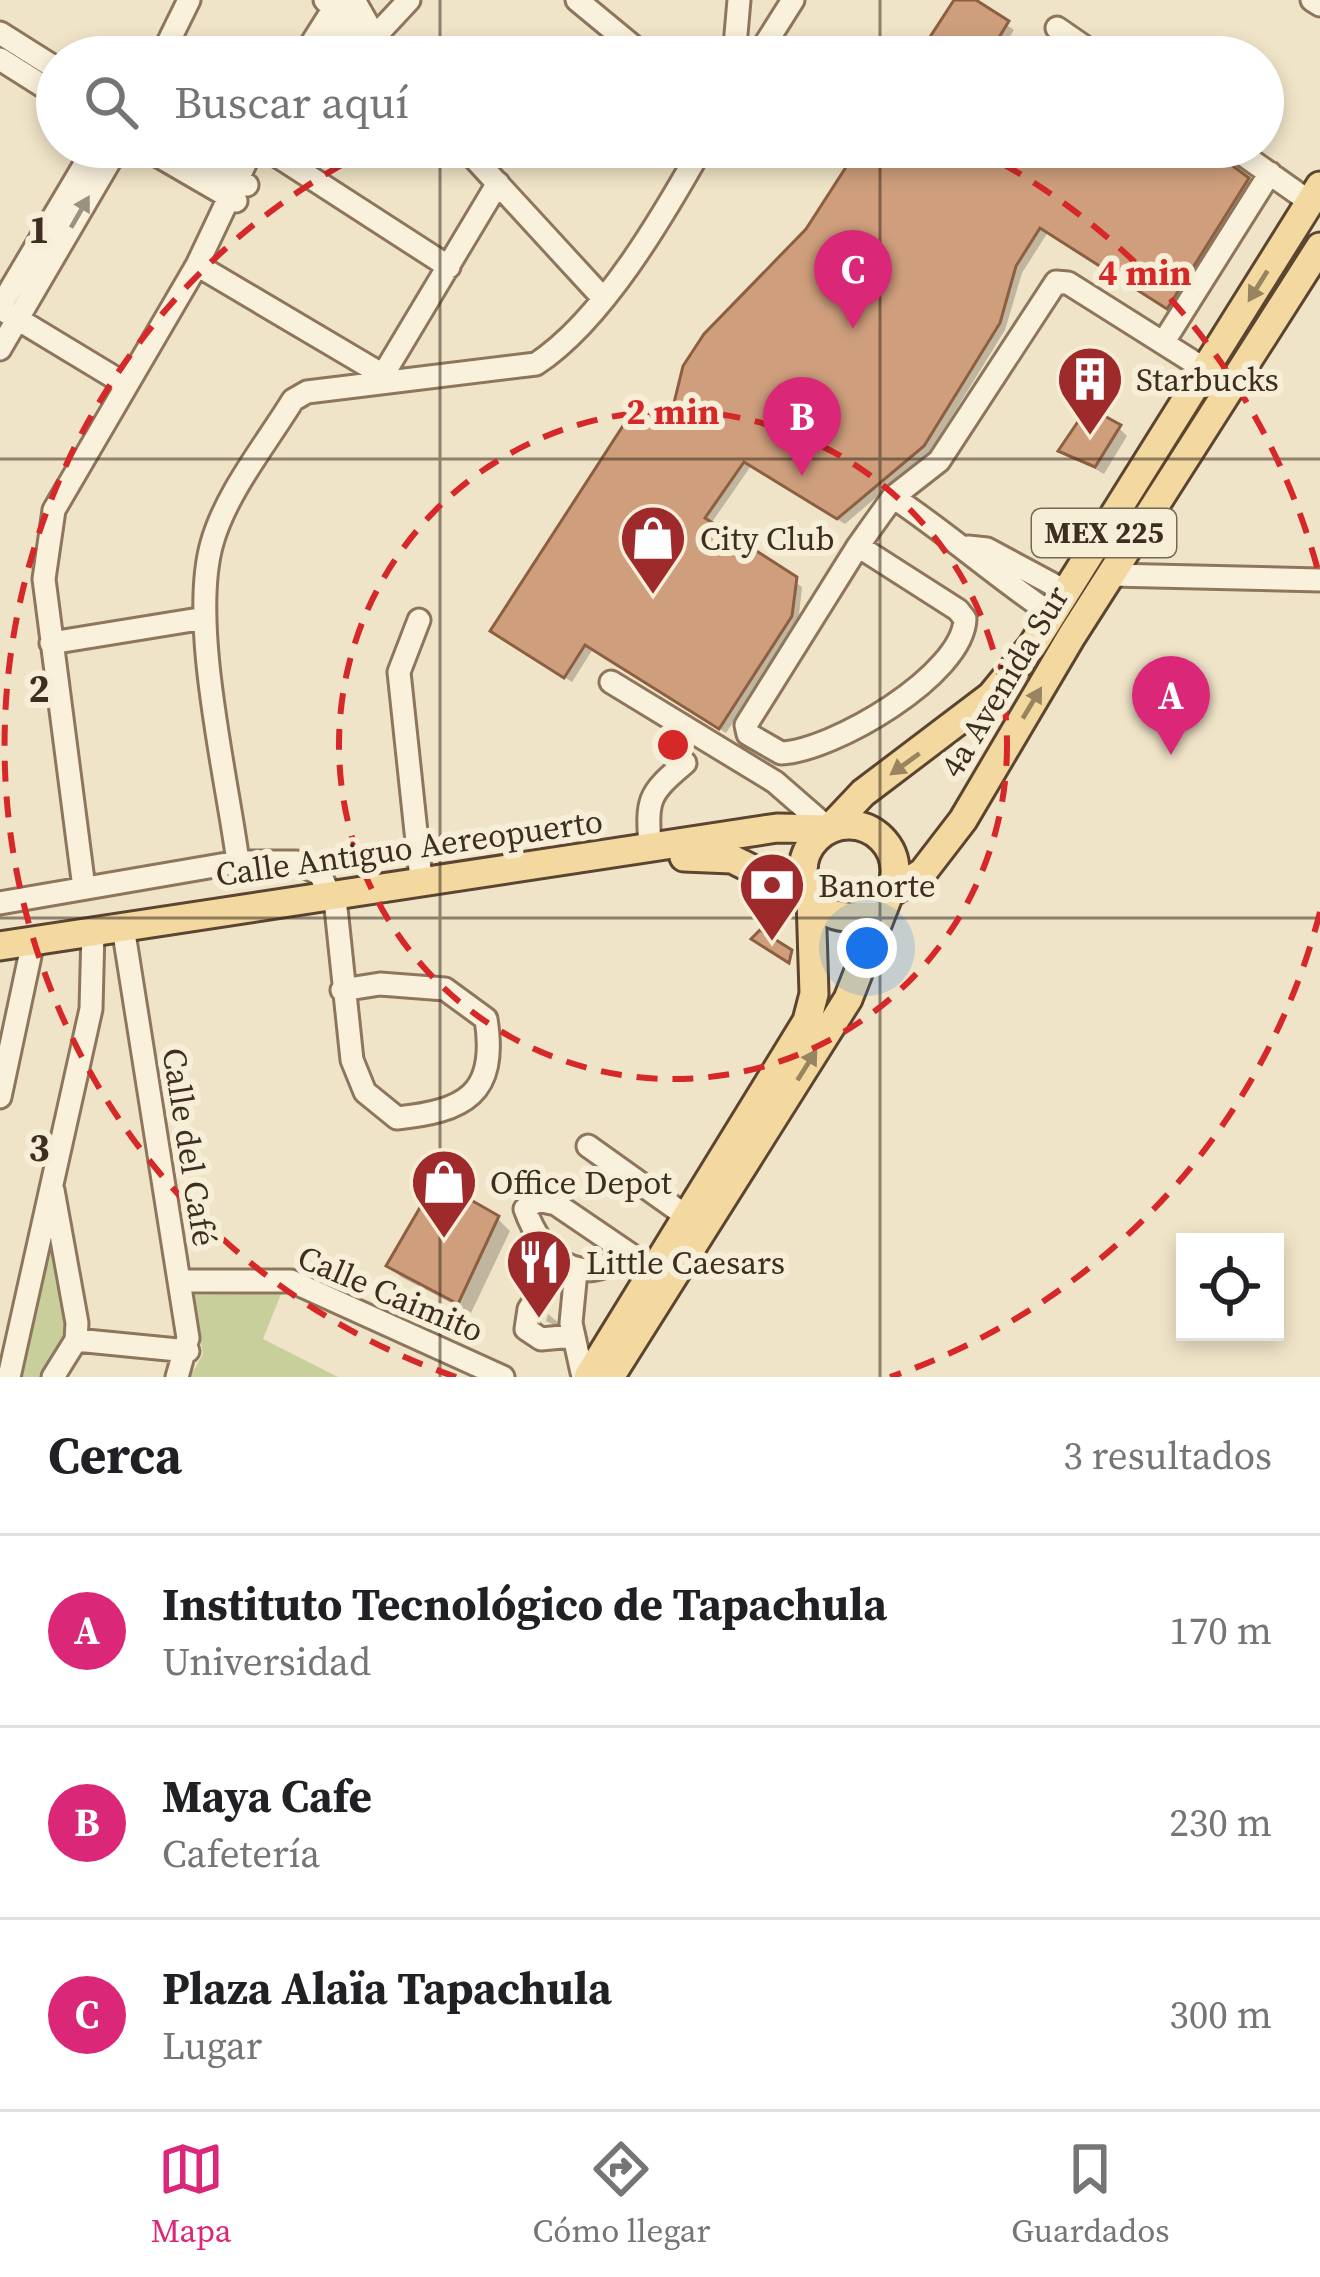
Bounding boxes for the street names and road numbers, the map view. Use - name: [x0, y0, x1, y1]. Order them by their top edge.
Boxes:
- road number: MEX 225: [1032, 509, 1176, 557]
- street label: 4a Avenida Sur: [929, 577, 1079, 786]
- street label: Calle Antiguo Aereopuerto: [213, 798, 605, 897]
- street label: Calle del Café: [152, 1045, 227, 1249]
- street label: Calle Caimito: [291, 1234, 491, 1353]

